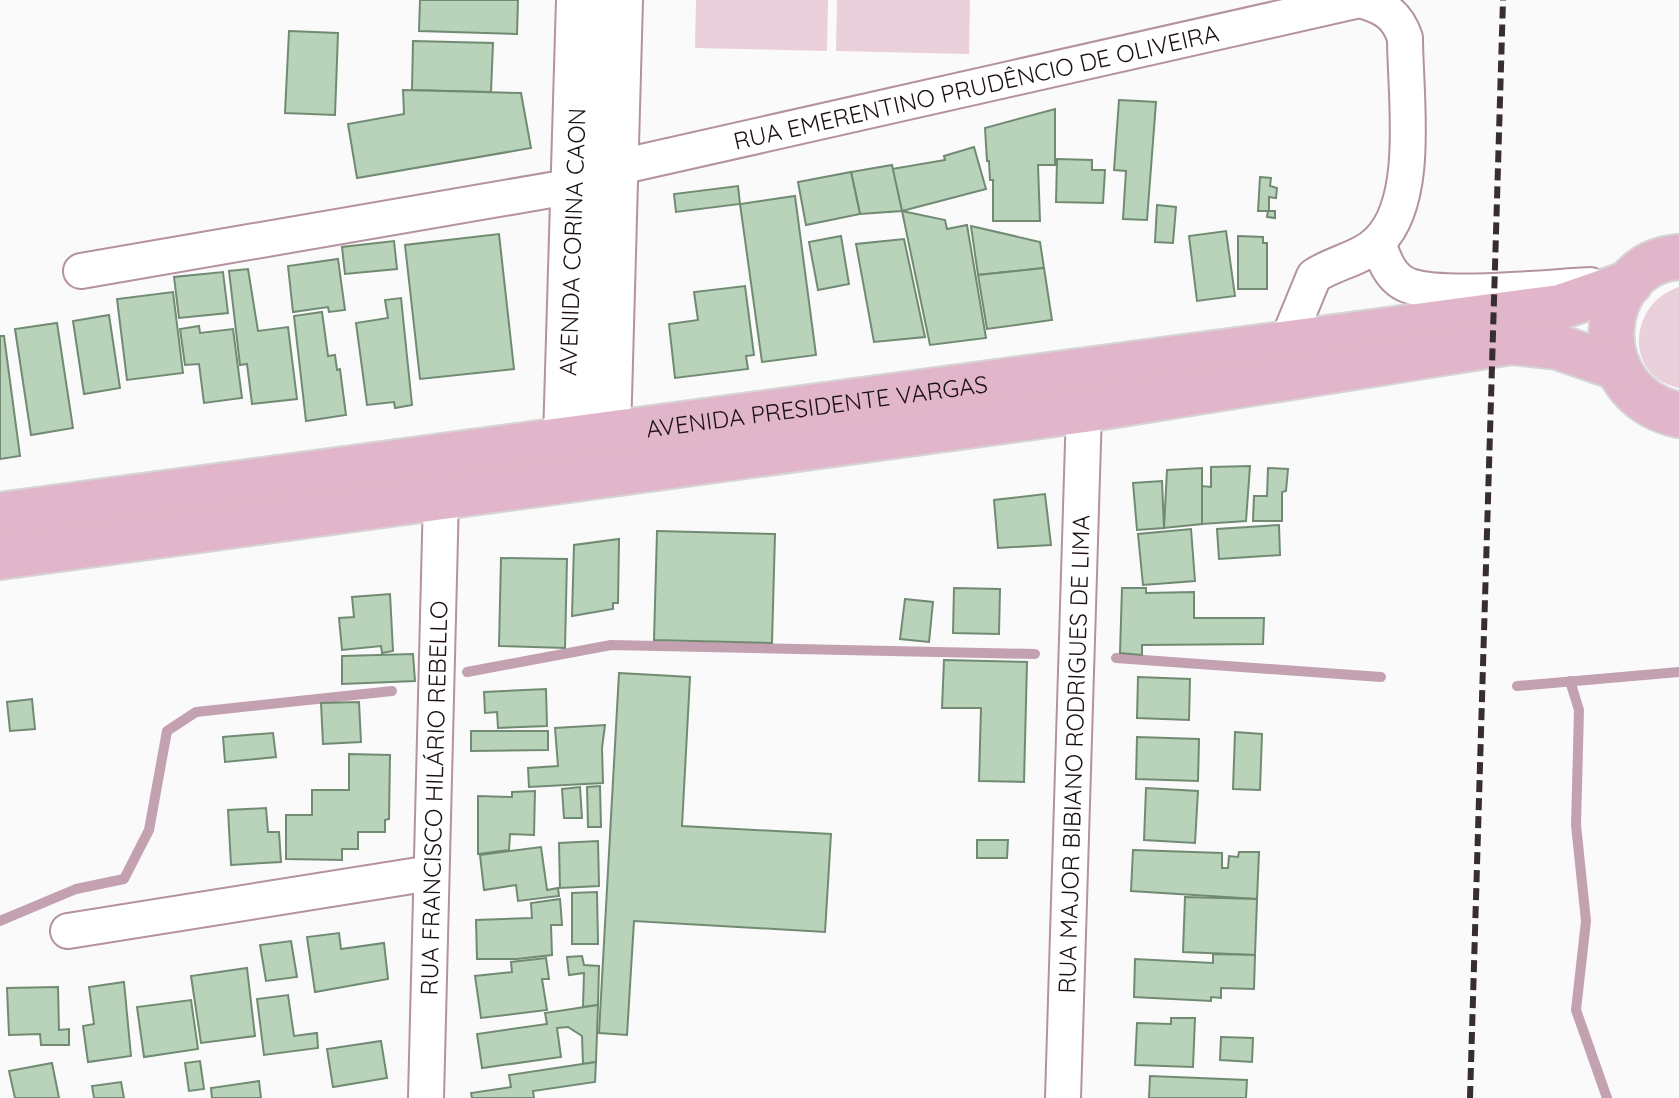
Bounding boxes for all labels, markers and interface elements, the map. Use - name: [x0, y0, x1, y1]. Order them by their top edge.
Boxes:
- street label: RUA EMERENTINO PRUDÊNCIO DE OLIVEIRA: [730, 17, 1221, 156]
- street label: AVENIDA CORINA CAON: [552, 107, 592, 377]
- street label: AVENIDA PRESIDENTE VARGAS: [644, 368, 990, 444]
- street label: RUA MAJOR BIBIANO RODRIGUES DE LIMA: [1051, 514, 1096, 994]
- street label: RUA FRANCISCO HILÁRIO REBELLO: [414, 600, 453, 996]

